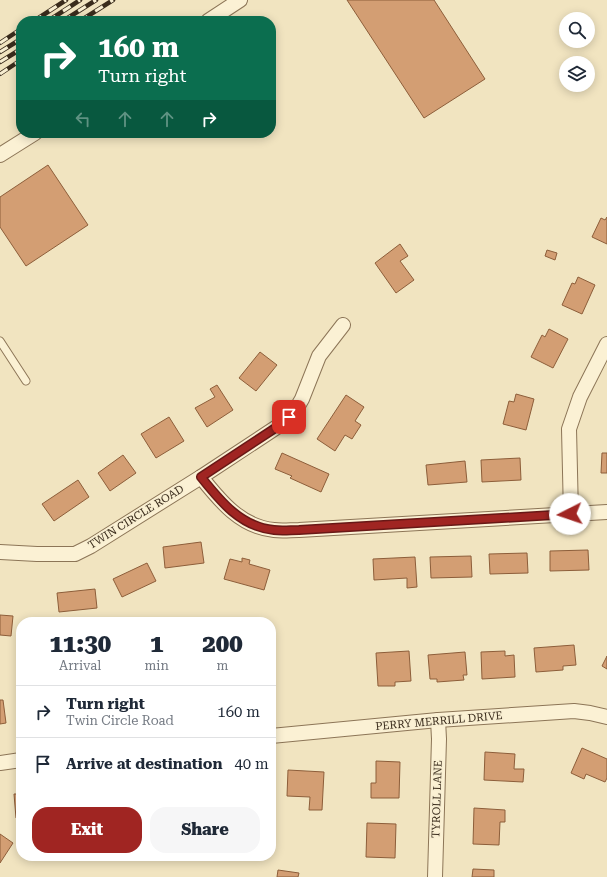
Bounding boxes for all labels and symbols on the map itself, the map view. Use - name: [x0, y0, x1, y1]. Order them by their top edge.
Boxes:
- pin: [272, 400, 306, 434]
- street label: TWIN CIRCLE ROAD: [86, 482, 186, 552]
- position arrow: [549, 493, 591, 535]
- street label: PERRY MERRILL DRIVE: [375, 709, 503, 733]
- street label: TYROLL LANE: [429, 760, 445, 838]

